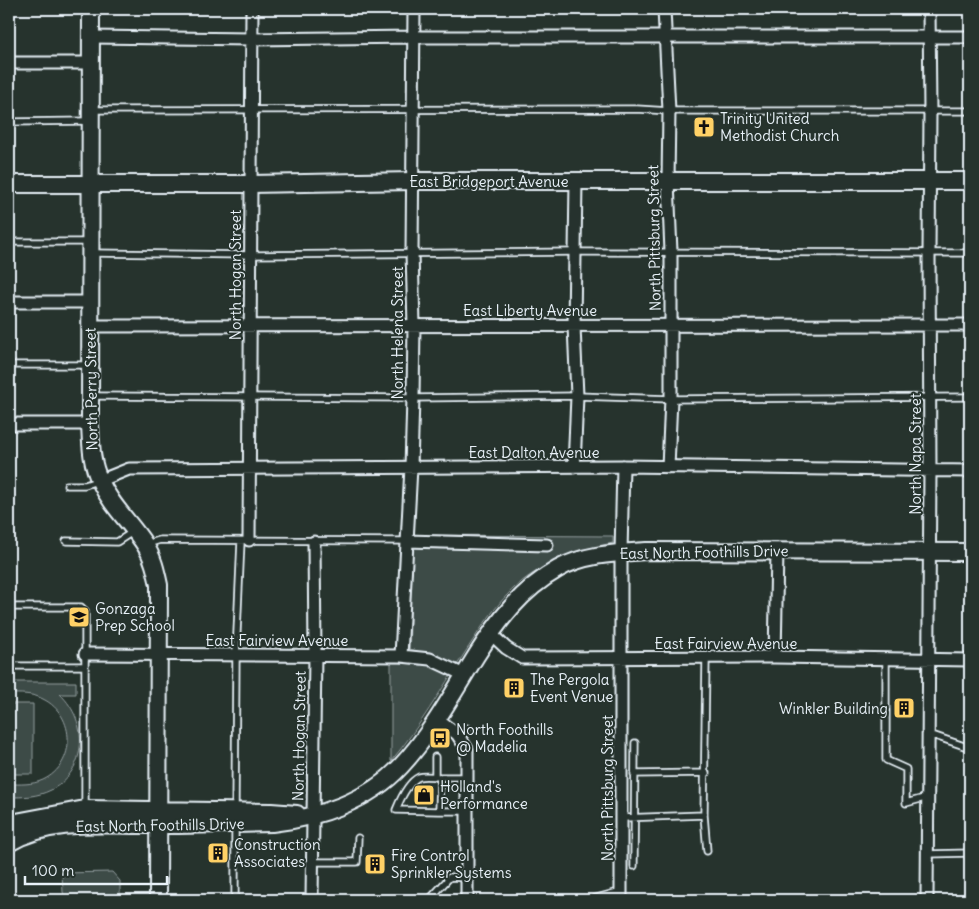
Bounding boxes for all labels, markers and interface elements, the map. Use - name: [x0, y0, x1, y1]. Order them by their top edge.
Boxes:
- place label: Trinity United Methodist Church: [720, 109, 840, 145]
- church icon: Trinity United Methodist Church: [692, 115, 716, 139]
- street label: North Pittsburg Street: [643, 165, 665, 311]
- street label: East Bridgeport Avenue: [409, 172, 569, 191]
- street label: North Hogan Street: [226, 210, 245, 340]
- street label: North Helena Street: [388, 266, 407, 400]
- street label: East Liberty Avenue: [463, 301, 597, 320]
- street label: North Perry Street: [80, 327, 102, 451]
- street label: North Napa Street: [906, 393, 925, 515]
- street label: East Dalton Avenue: [468, 443, 600, 462]
- street label: East North Foothills Drive: [619, 541, 789, 563]
- place label: Gonzaga Prep School: [95, 599, 175, 635]
- school or university icon: Gonzaga Prep School: [67, 605, 91, 629]
- street label: East Fairview Avenue: [206, 631, 348, 650]
- street label: East Fairview Avenue: [655, 634, 797, 653]
- place label: The Pergola Event Venue: [530, 670, 613, 706]
- street label: North Hogan Street: [288, 671, 310, 801]
- building icon: The Pergola Event Venue: [502, 676, 526, 700]
- building icon: Winkler Building: [892, 696, 916, 720]
- place label: Winkler Building: [779, 699, 888, 718]
- street label: North Pittsburg Street: [598, 715, 617, 861]
- place label: North Foothills @ Madelia: [456, 720, 553, 756]
- bus stop icon: North Foothills @ Madelia: [428, 726, 452, 750]
- place label: Holland's Performance: [440, 777, 528, 813]
- shop icon: Holland's Performance: [412, 783, 436, 807]
- street label: East North Foothills Drive: [75, 814, 245, 836]
- place label: Construction Associates: [234, 835, 321, 871]
- building icon: Construction Associates: [206, 841, 230, 865]
- place label: Fire Control Sprinkler Systems: [391, 846, 512, 882]
- building icon: Fire Control Sprinkler Systems: [363, 852, 387, 876]
- scale bar: [25, 854, 168, 886]
- text: 100 m: [32, 861, 74, 880]

